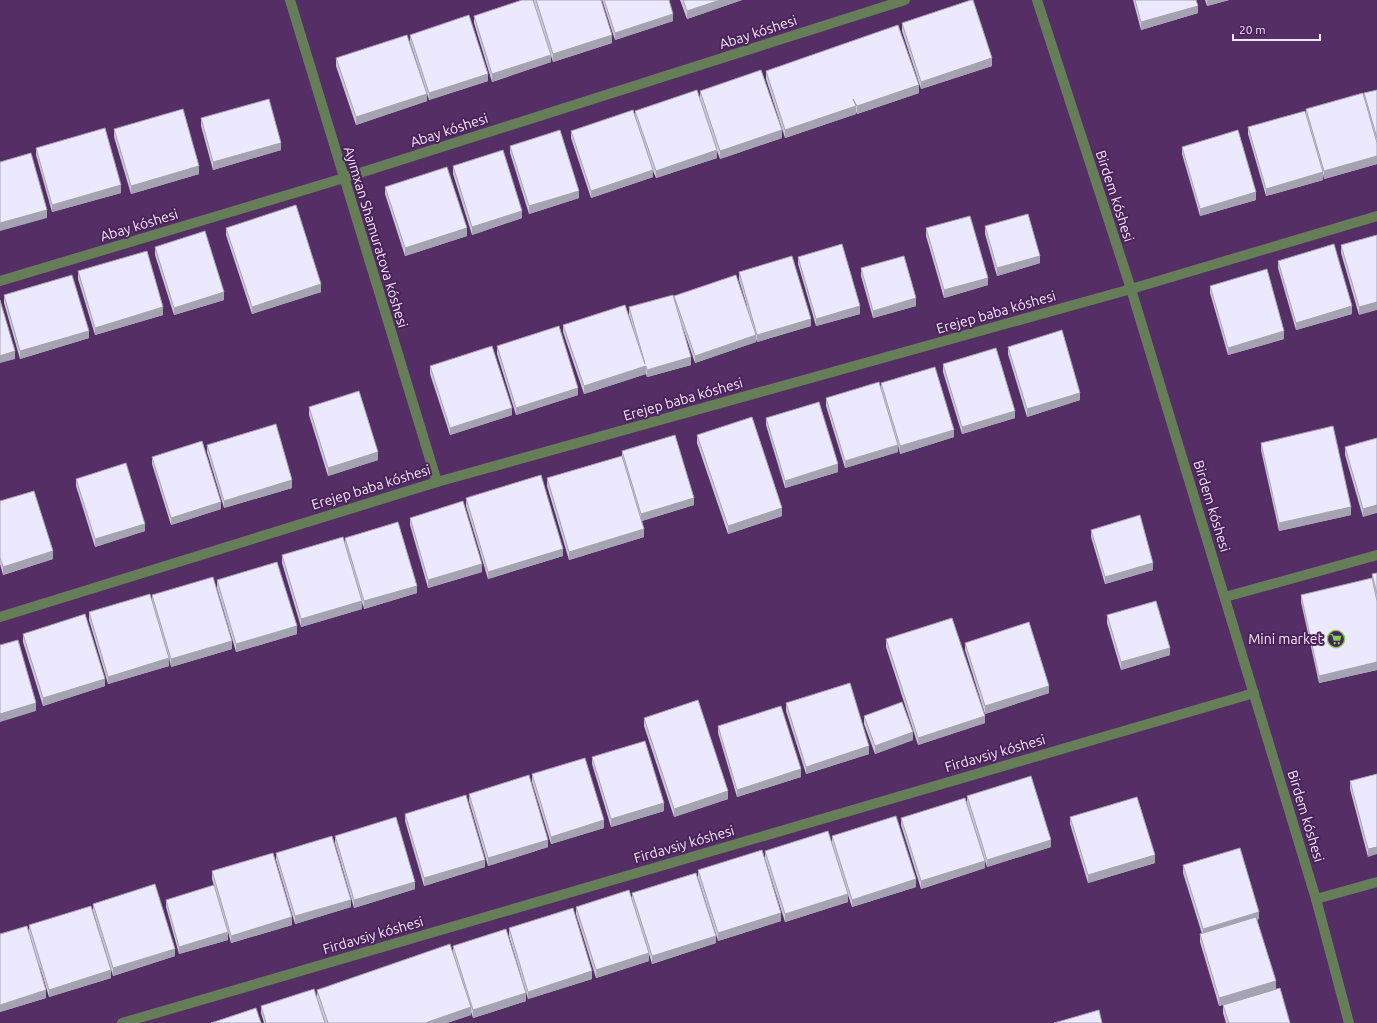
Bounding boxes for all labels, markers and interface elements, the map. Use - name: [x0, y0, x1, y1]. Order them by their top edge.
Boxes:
- street label: Abay kóshesi: [717, 12, 799, 52]
- scale bar: [1233, 16, 1320, 42]
- text: 20 m: [1239, 23, 1266, 36]
- street label: Abay kóshesi: [408, 110, 490, 150]
- street label: Ayımxan Shamuratova kóshesi: [341, 144, 411, 330]
- street label: Birdem kóshesi: [1093, 148, 1137, 244]
- street label: Abay kóshesi: [98, 206, 180, 244]
- street label: Erejep baba kóshesi: [934, 287, 1058, 337]
- street label: Erejep baba kóshesi: [621, 374, 745, 424]
- street label: Birdem kóshesi: [1190, 458, 1234, 554]
- street label: Erejep baba kóshesi: [310, 461, 432, 513]
- supermarket icon: Mini market: [1326, 629, 1346, 649]
- place label: Mini market: [1248, 631, 1323, 647]
- street label: Firdavsiy kóshesi: [943, 731, 1047, 775]
- street label: Birdem kóshesi: [1284, 768, 1328, 864]
- street label: Firdavsiy kóshesi: [632, 822, 736, 866]
- street label: Firdavsiy kóshesi: [321, 913, 425, 957]

